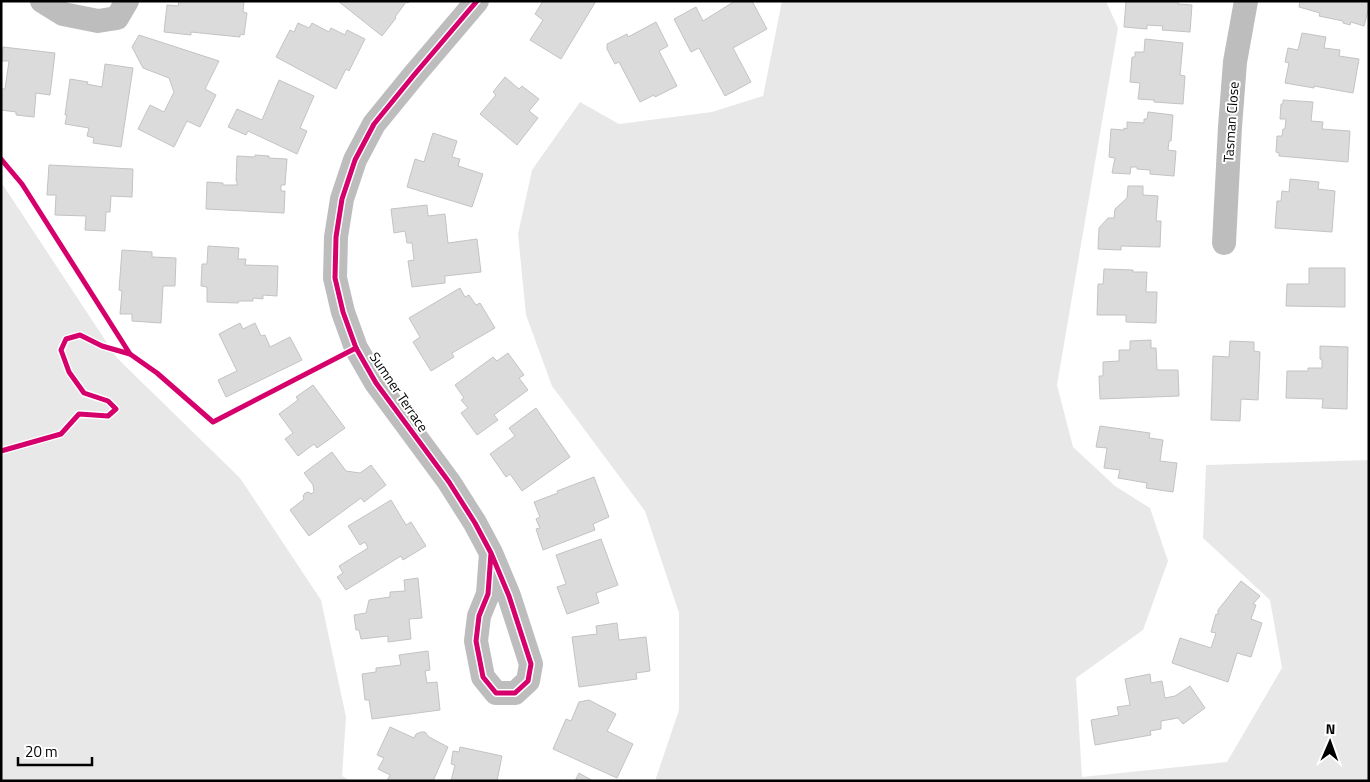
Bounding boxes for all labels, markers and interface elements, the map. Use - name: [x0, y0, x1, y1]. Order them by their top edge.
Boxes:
- street label: Tasman Close: [1217, 81, 1244, 163]
- street label: Sumner Terrace: [365, 348, 434, 436]
- north arrow: [1305, 717, 1355, 767]
- text: N: [1325, 718, 1336, 739]
- scale bar: [18, 734, 91, 766]
- text: 20 m: [25, 740, 58, 763]

